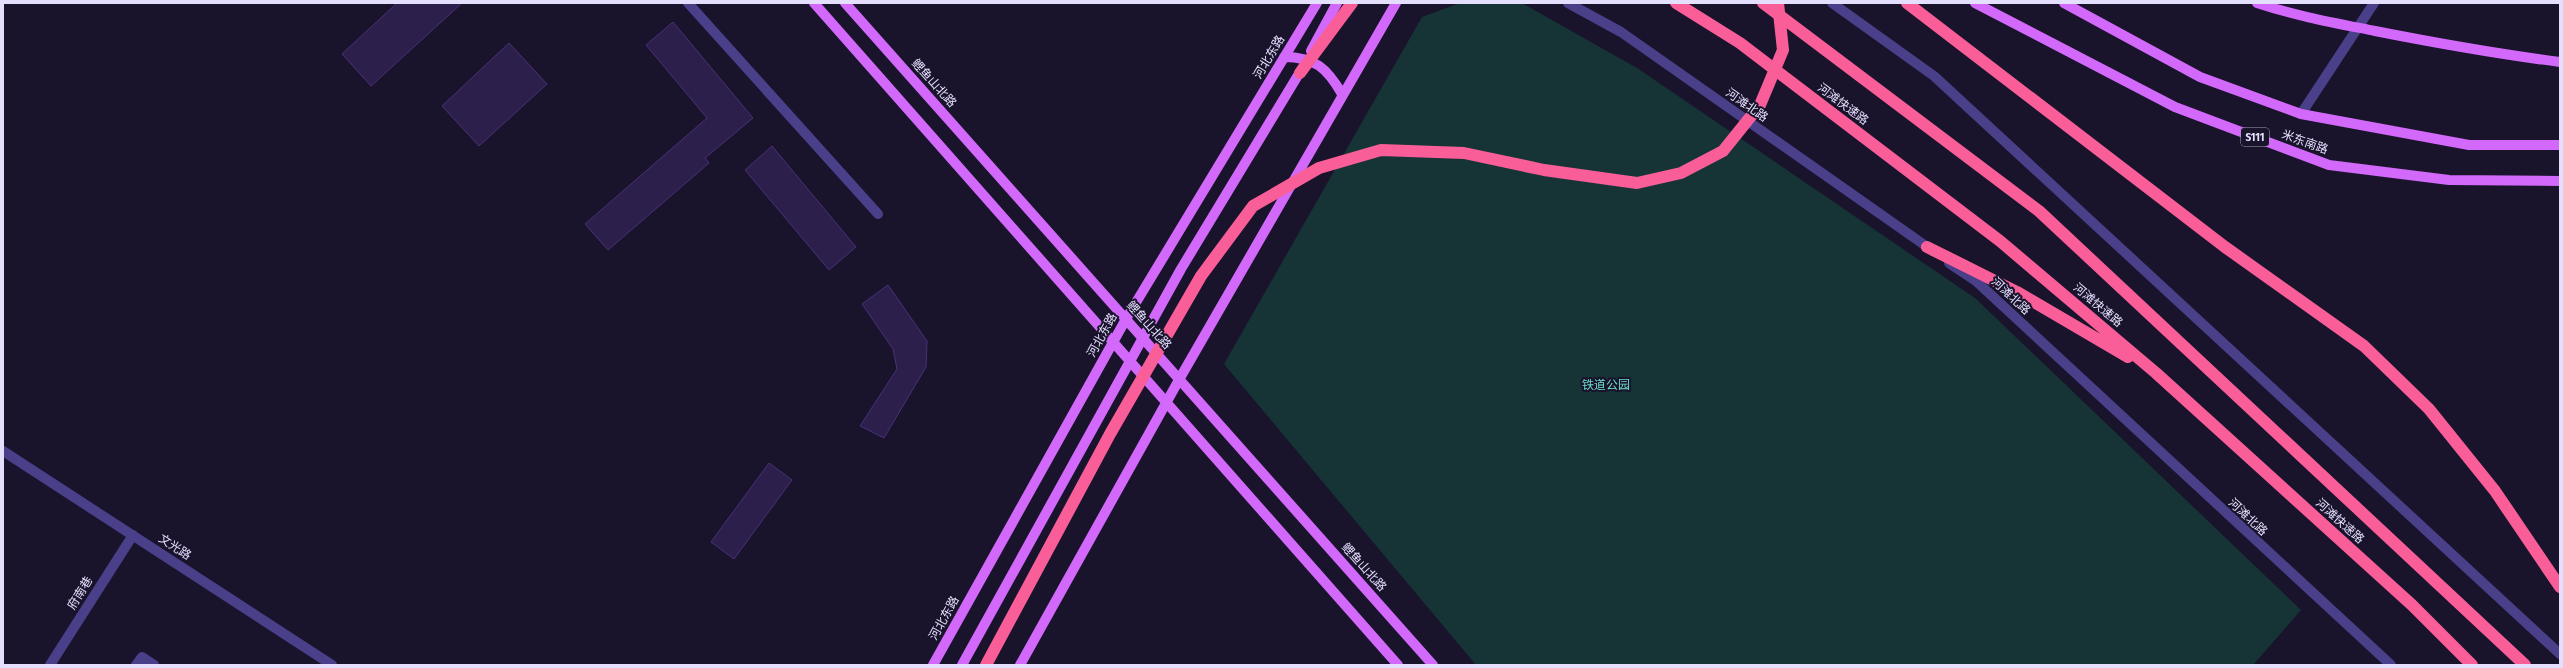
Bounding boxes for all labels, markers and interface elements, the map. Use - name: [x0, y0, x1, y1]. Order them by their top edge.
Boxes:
- street label: 河北东路: [1251, 33, 1287, 81]
- street label: 鲤鱼山北路: [909, 56, 959, 110]
- street label: 河滩快速路: [1815, 80, 1871, 128]
- street label: 河滩北路: [1723, 85, 1771, 125]
- street label: 米东南路: [2280, 127, 2330, 157]
- road number: S111: [2241, 128, 2269, 146]
- street label: 河滩北路: [1989, 275, 2033, 317]
- street label: 河滩快速路: [2071, 280, 2125, 330]
- street label: 鲤鱼山北路: [1124, 298, 1174, 352]
- street label: 河北东路: [1084, 311, 1120, 359]
- park label: 铁道公园: [1582, 378, 1630, 392]
- street label: 河滩北路: [2226, 496, 2270, 538]
- street label: 河滩快速路: [2313, 496, 2367, 546]
- street label: 文光路: [156, 531, 194, 563]
- street label: 鲤鱼山北路: [1339, 540, 1389, 594]
- street label: 府南巷: [65, 574, 95, 612]
- street label: 河北东路: [926, 594, 962, 642]

